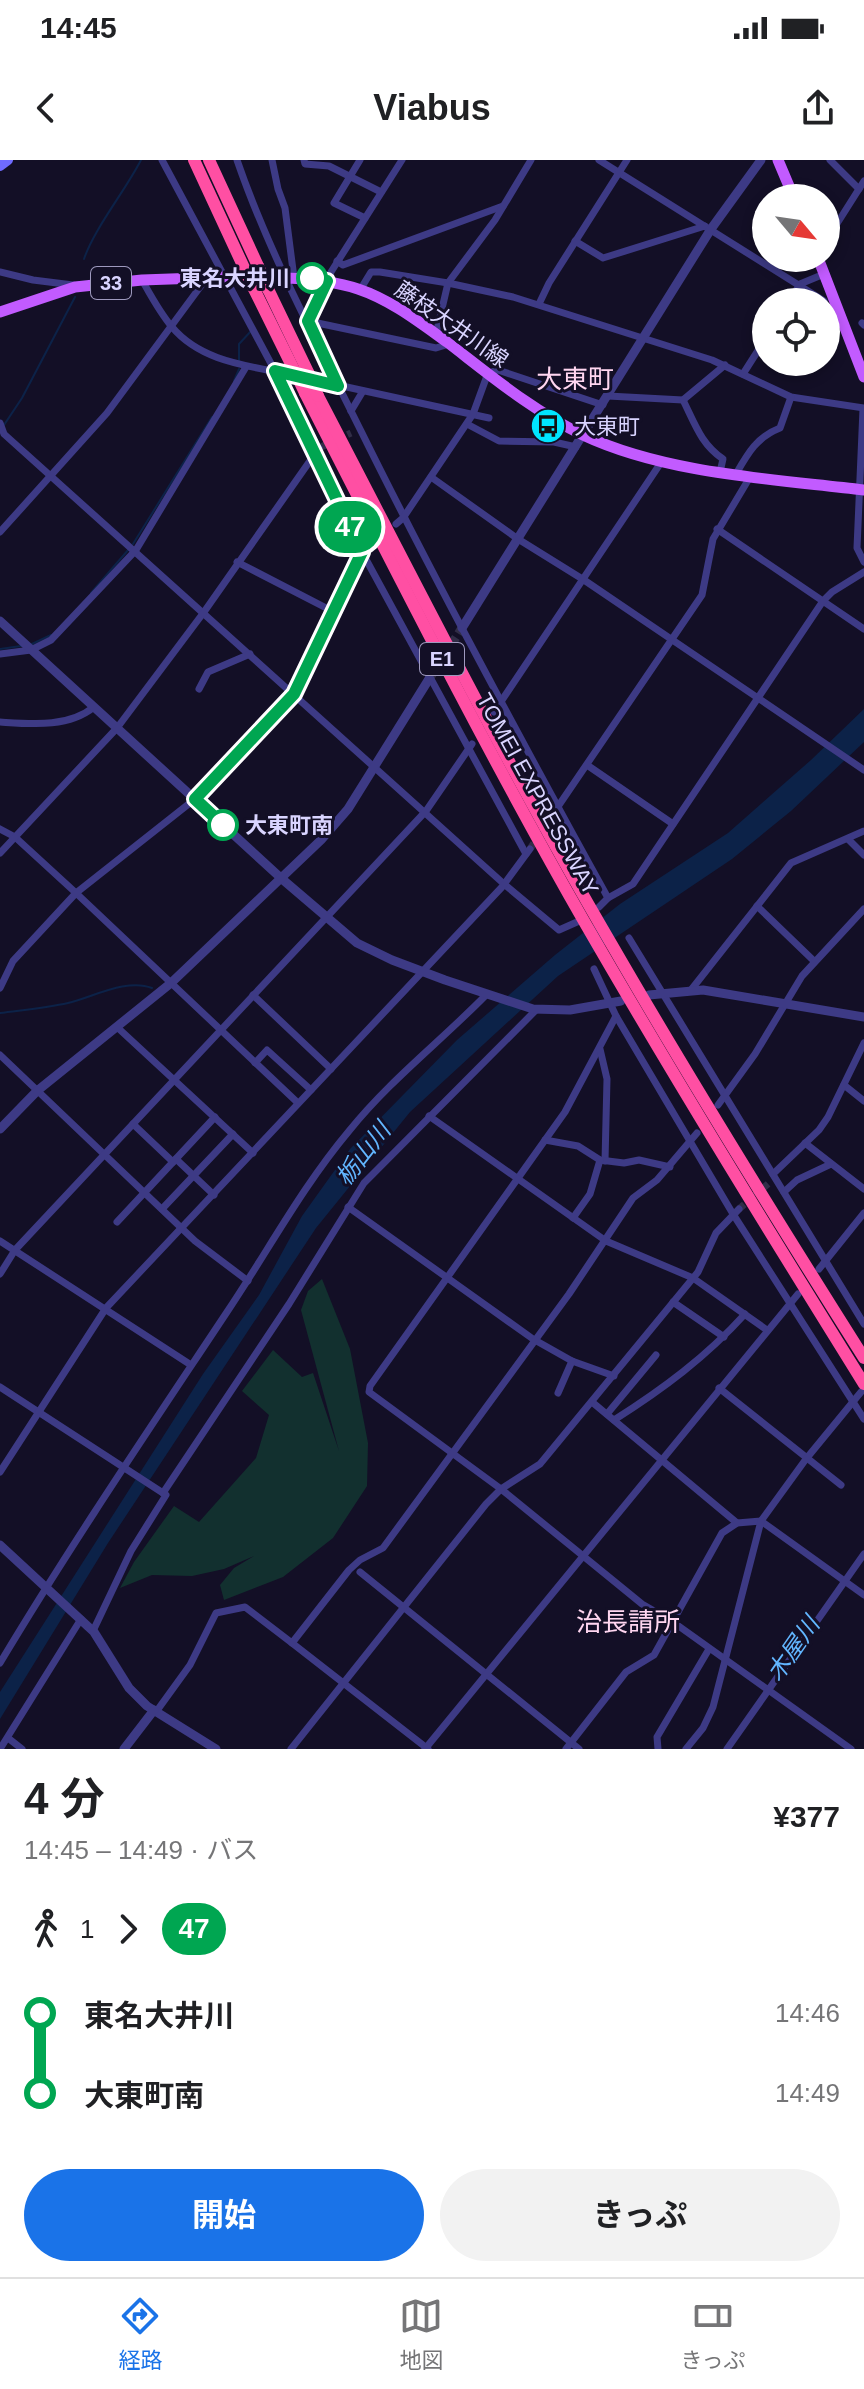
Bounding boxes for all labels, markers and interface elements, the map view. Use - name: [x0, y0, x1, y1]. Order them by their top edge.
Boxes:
- text: 14:45: [40, 11, 117, 44]
- icon: back: [24, 86, 68, 130]
- icon: share: [796, 86, 840, 130]
- text: Viabus: [373, 87, 491, 128]
- north arrow: [752, 184, 840, 272]
- map controls: [752, 184, 840, 376]
- marker: 東名大井川: [297, 263, 327, 293]
- place label: 東名大井川: [180, 266, 290, 291]
- road number: 33: [91, 267, 131, 299]
- street label: 藤枝大井川線: [390, 276, 513, 373]
- button: locate: [752, 288, 840, 376]
- district label: 大東町: [536, 364, 614, 394]
- bus stop icon: 大東町: [529, 407, 567, 445]
- place label: 大東町: [574, 414, 640, 439]
- line badge: 47: [314, 501, 386, 553]
- text: 47: [334, 511, 366, 542]
- road number: E1: [420, 643, 464, 675]
- street label: TOMEI EXPRESSWAY: [472, 689, 604, 900]
- marker: 大東町南: [208, 810, 238, 840]
- place label: 大東町南: [245, 813, 333, 838]
- water label: 栃山川: [330, 1115, 397, 1190]
- district label: 治長請所: [576, 1607, 680, 1637]
- water label: 木屋川: [761, 1609, 826, 1686]
- text: 4 分: [24, 1774, 105, 1823]
- text: ¥377: [773, 1800, 840, 1833]
- text: 14:45 – 14:49 · バス: [24, 1835, 258, 1865]
- icon: walk: [24, 1907, 68, 1951]
- icon: forward: [106, 1907, 150, 1951]
- text: 47: [178, 1913, 210, 1944]
- text: 1: [80, 1914, 94, 1944]
- text: 14:46: [775, 1998, 840, 2028]
- text: 東名大井川: [84, 1999, 234, 2032]
- text: 14:49: [775, 2078, 840, 2108]
- text: 大東町南: [84, 2079, 204, 2112]
- button: 開始: [24, 2169, 424, 2261]
- button: きっぷ: [440, 2169, 840, 2261]
- tab: 経路: [118, 2294, 162, 2374]
- tab: 地図: [399, 2294, 443, 2374]
- tab: きっぷ: [680, 2294, 746, 2374]

